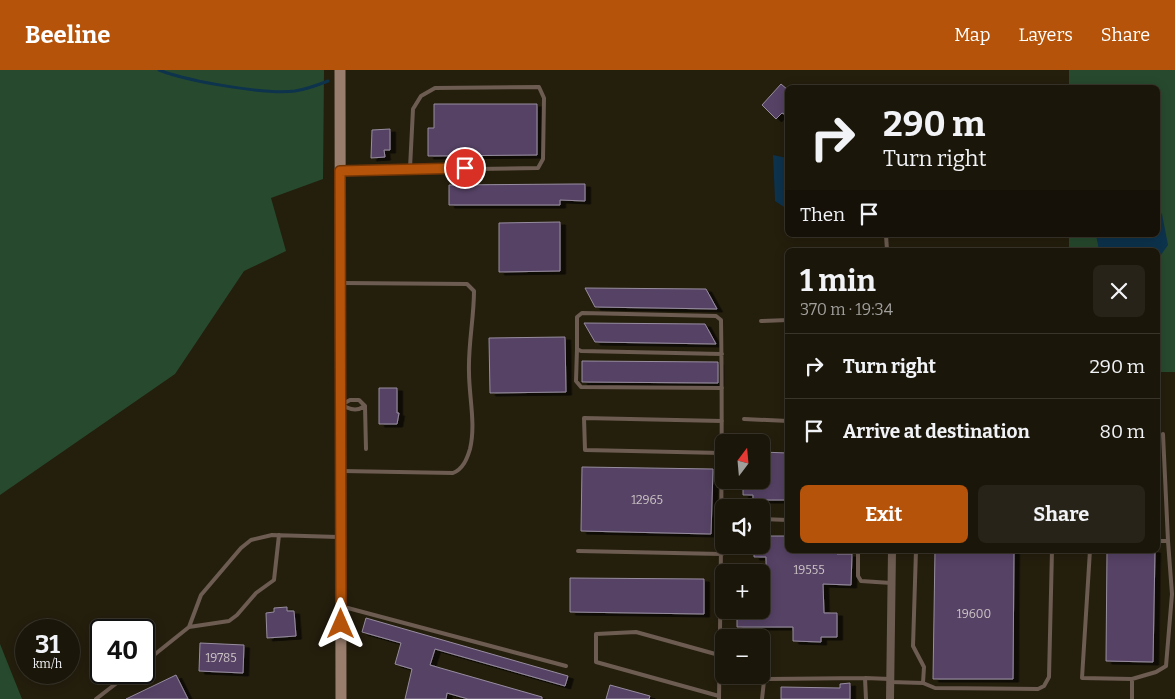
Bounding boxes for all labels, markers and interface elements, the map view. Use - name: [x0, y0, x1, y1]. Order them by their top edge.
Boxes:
- text: Beeline: [25, 21, 110, 49]
- text: Map: [954, 24, 990, 46]
- text: Layers: [1018, 24, 1073, 46]
- text: Share: [1101, 24, 1150, 46]
- text: 290 m: [883, 103, 985, 145]
- icon: right: [800, 105, 865, 170]
- text: Turn right: [883, 145, 986, 172]
- pin: [444, 147, 486, 189]
- icon: arrive: [451, 154, 479, 182]
- icon: arrive: [855, 200, 883, 228]
- text: Then: [800, 203, 845, 226]
- text: 1 min: [800, 263, 876, 299]
- button: close: [1093, 265, 1145, 317]
- text: 370 m · 19:34: [800, 300, 893, 319]
- icon: right: [800, 352, 828, 380]
- text: Turn right: [843, 355, 936, 378]
- text: 290 m: [1089, 355, 1145, 378]
- icon: arrive: [800, 417, 828, 445]
- text: Arrive at destination: [843, 420, 1030, 443]
- text: 80 m: [1099, 420, 1145, 443]
- north arrow: [715, 434, 770, 489]
- map controls: [715, 434, 770, 684]
- button: Exit: [800, 485, 968, 543]
- button: Share: [978, 485, 1145, 543]
- house number: 12965: [631, 493, 663, 507]
- button: sound: [715, 499, 770, 554]
- house number: 19555: [793, 563, 825, 577]
- button: +: [715, 564, 770, 619]
- position arrow: [314, 597, 366, 649]
- house number: 19600: [957, 607, 991, 621]
- speed limit sign: 40: [90, 619, 155, 684]
- button: −: [715, 629, 770, 684]
- text: 31: [35, 630, 60, 660]
- house number: 19785: [205, 651, 237, 665]
- text: km/h: [33, 657, 62, 671]

